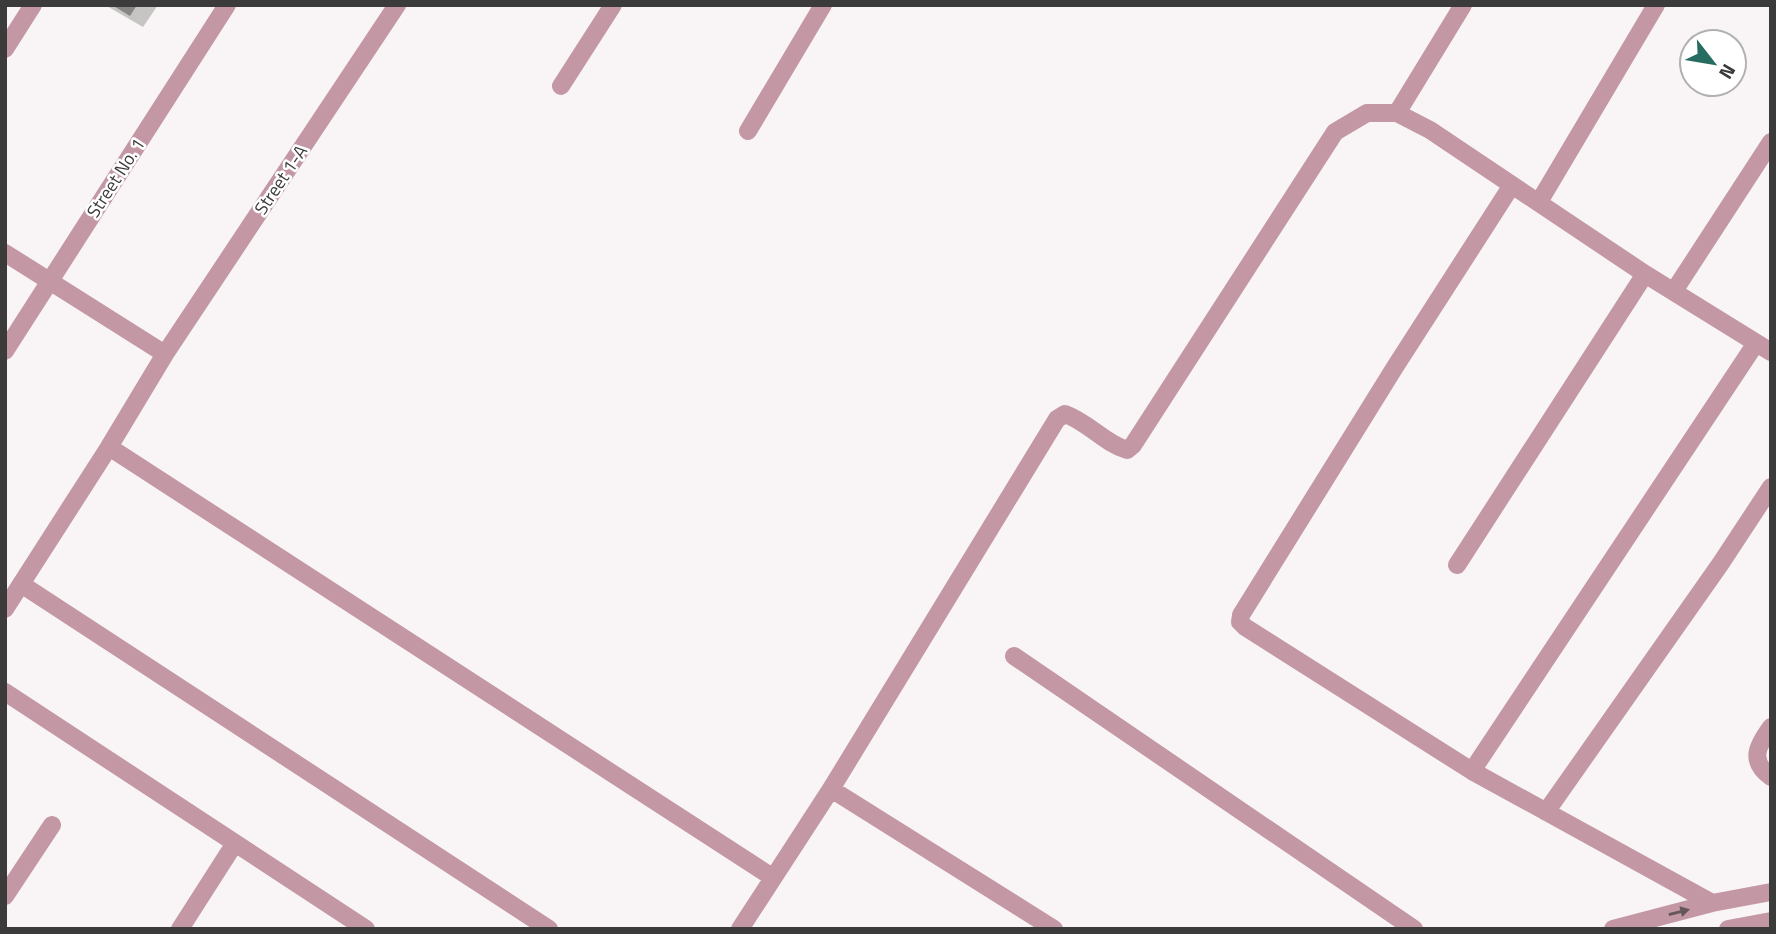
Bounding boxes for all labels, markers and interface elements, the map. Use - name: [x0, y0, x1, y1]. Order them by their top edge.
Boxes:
- north arrow: [1678, 28, 1748, 98]
- text: N: [1712, 59, 1744, 85]
- street label: Street No. 1: [80, 133, 151, 223]
- street label: Street 1-A: [247, 139, 314, 220]
- one-way arrow: [1668, 906, 1690, 917]

